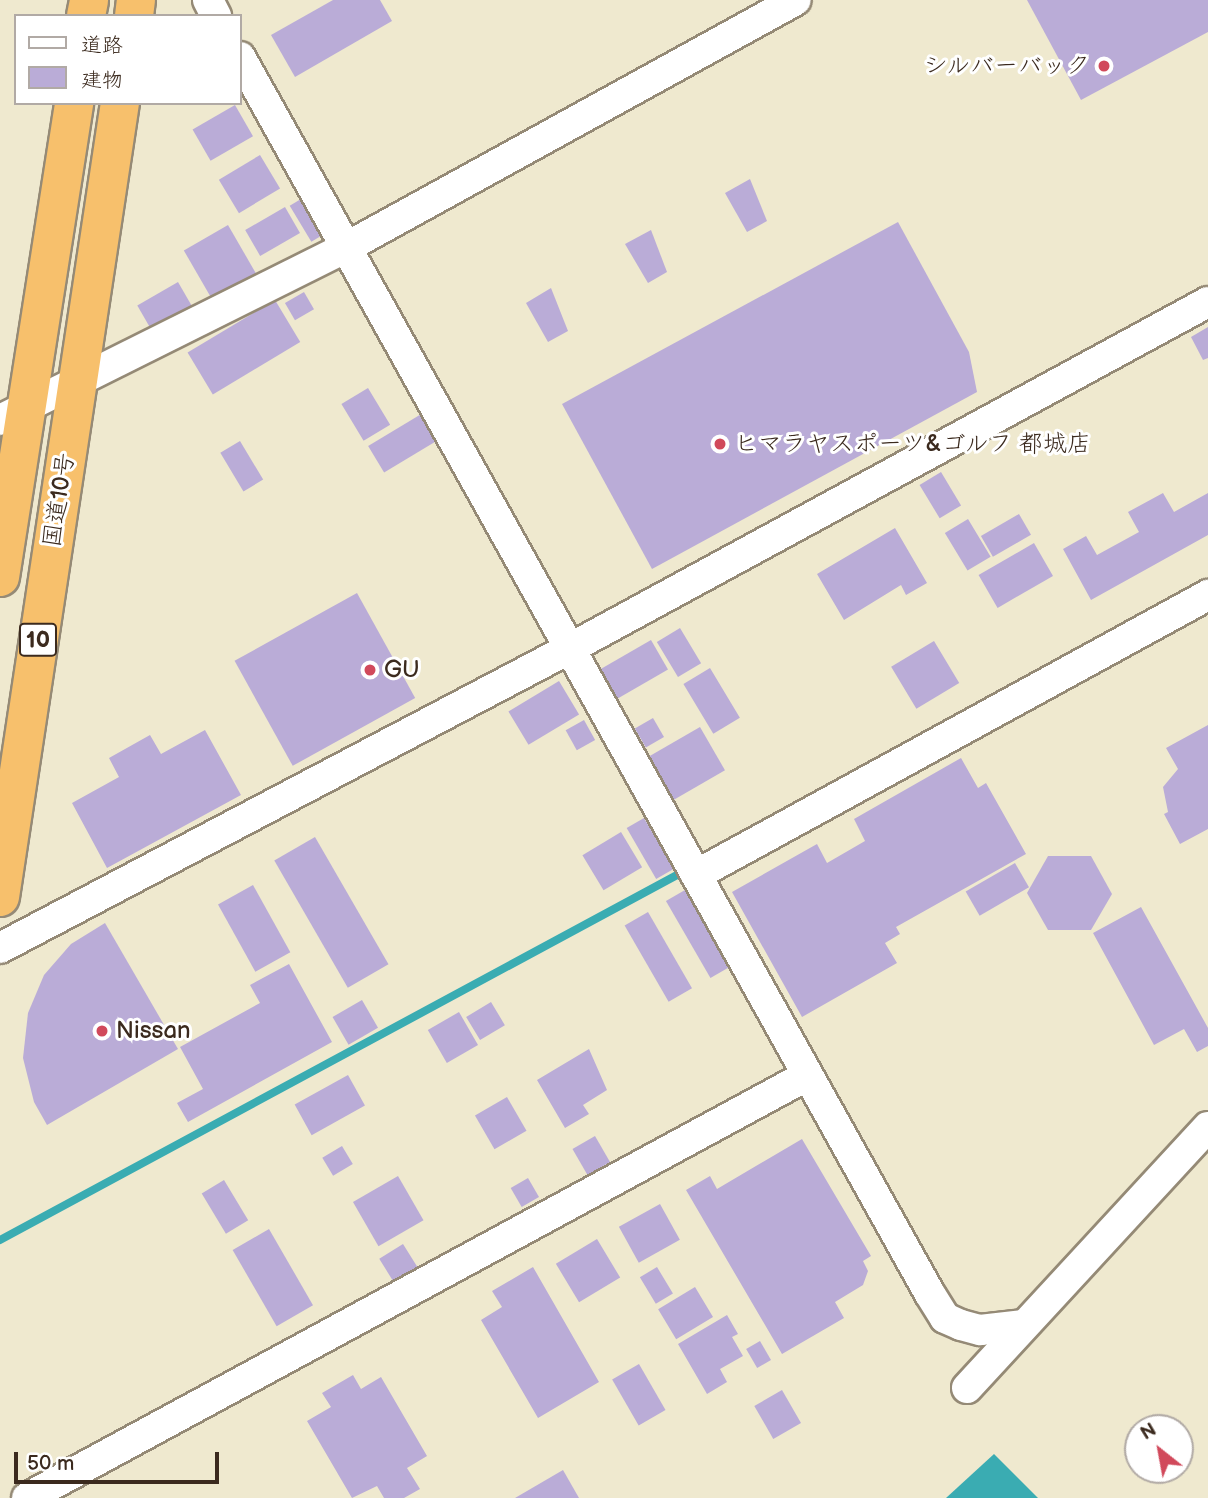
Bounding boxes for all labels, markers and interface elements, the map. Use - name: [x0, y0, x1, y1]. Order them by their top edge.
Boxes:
- legend: [14, 14, 242, 105]
- text: 道路: [81, 33, 123, 58]
- place label: シルバーバック: [922, 52, 1090, 80]
- marker: シルバーバック: [1096, 58, 1112, 74]
- text: 建物: [81, 68, 123, 93]
- place label: ヒマラヤスポーツ&ゴルフ 都城店: [734, 430, 1092, 458]
- marker: ヒマラヤスポーツ&ゴルフ 都城店: [712, 436, 728, 452]
- street label: 国道10号: [37, 451, 81, 549]
- road number: 10: [19, 620, 57, 660]
- place label: GU: [384, 656, 420, 684]
- marker: GU: [362, 662, 378, 678]
- place label: Nissan: [116, 1017, 191, 1045]
- marker: Nissan: [94, 1023, 110, 1039]
- north arrow: [1124, 1414, 1194, 1484]
- text: N: [1137, 1419, 1161, 1446]
- scale bar: [18, 1438, 222, 1482]
- text: 50 m: [27, 1451, 74, 1476]

